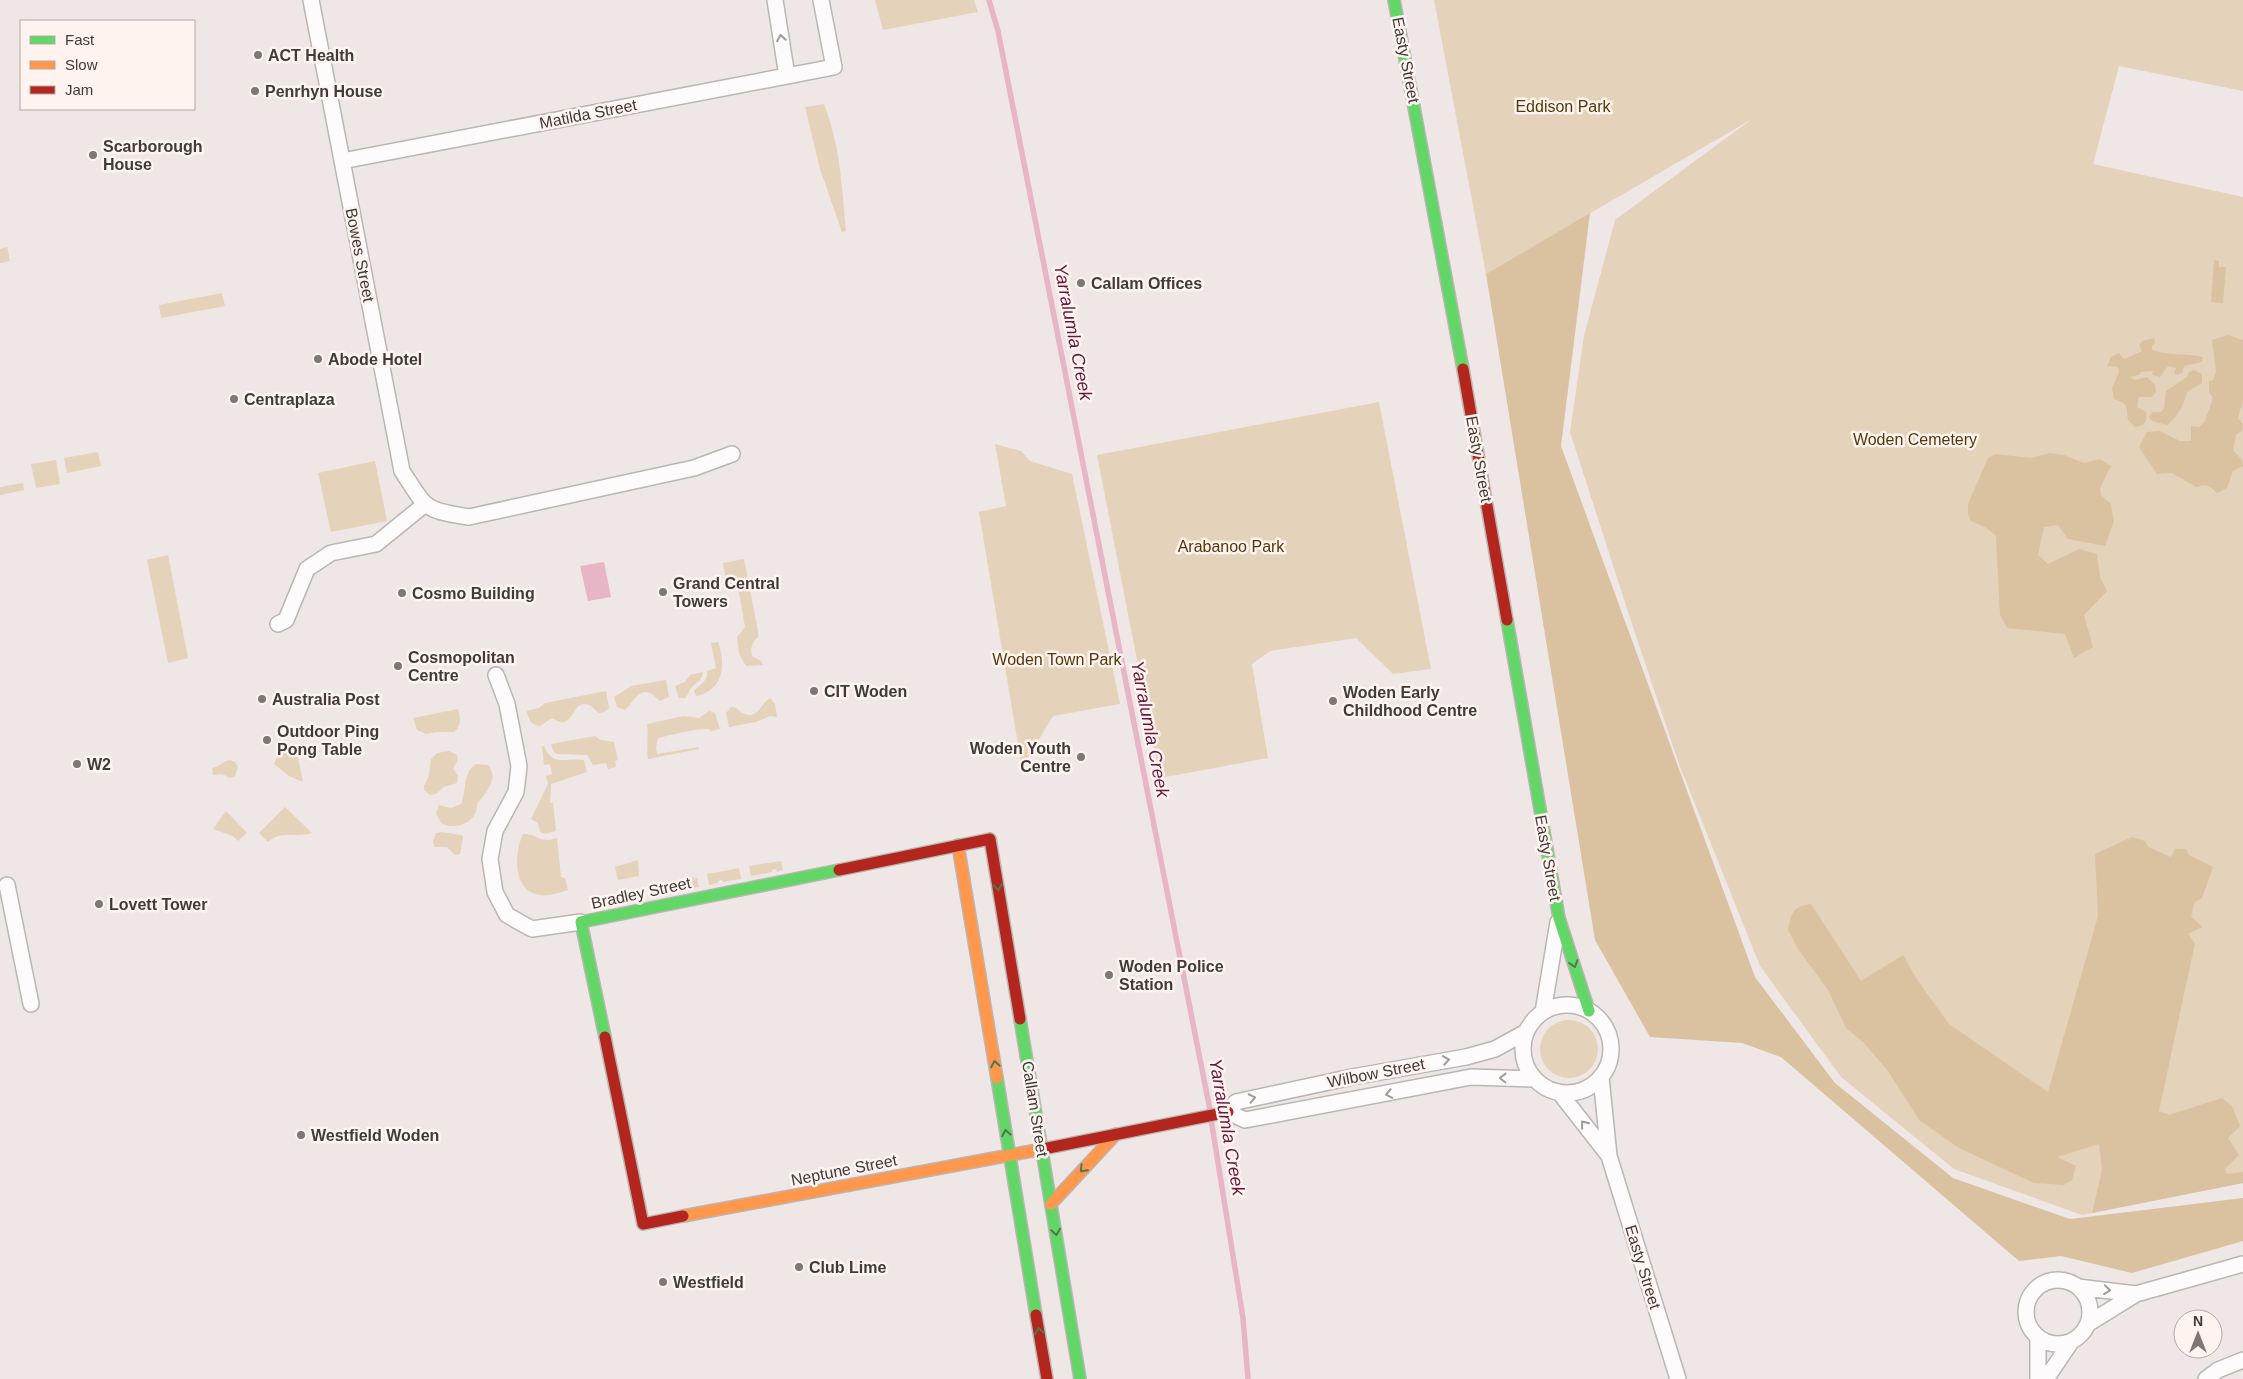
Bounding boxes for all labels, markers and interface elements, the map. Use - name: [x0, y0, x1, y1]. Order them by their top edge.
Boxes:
- street label: Easty Street: [1389, 16, 1423, 105]
- legend: [20, 20, 195, 110]
- text: Fast: [65, 31, 95, 48]
- one-way arrow: [776, 34, 786, 43]
- place label: ACT Health: [268, 47, 354, 64]
- marker: ACT Health: [252, 49, 264, 61]
- text: Slow: [65, 56, 98, 73]
- text: Jam: [65, 81, 93, 98]
- place label: Penrhyn House: [265, 83, 382, 100]
- marker: Penrhyn House: [249, 85, 261, 97]
- street label: Matilda Street: [538, 96, 639, 132]
- park label: Eddison Park: [1515, 98, 1612, 115]
- place label: Scarborough House: [103, 138, 203, 173]
- marker: Scarborough House: [87, 149, 99, 161]
- street label: Bowes Street: [343, 207, 378, 304]
- water label: Yarralumla Creek: [1050, 262, 1096, 403]
- place label: Callam Offices: [1091, 275, 1202, 292]
- marker: Callam Offices: [1075, 277, 1087, 289]
- place label: Abode Hotel: [328, 351, 422, 368]
- marker: Abode Hotel: [312, 353, 324, 365]
- place label: Centraplaza: [244, 391, 335, 408]
- marker: Centraplaza: [228, 393, 240, 405]
- street label: Easty Street: [1463, 415, 1495, 504]
- park label: Woden Cemetery: [1853, 431, 1977, 448]
- park label: Arabanoo Park: [1178, 538, 1285, 555]
- place label: Grand Central Towers: [673, 575, 780, 610]
- place label: Cosmo Building: [412, 585, 535, 602]
- marker: Grand Central Towers: [657, 586, 669, 598]
- marker: Cosmo Building: [396, 587, 408, 599]
- place label: Cosmopolitan Centre: [408, 649, 515, 684]
- park label: Woden Town Park: [992, 651, 1123, 668]
- water label: Yarralumla Creek: [1127, 659, 1173, 800]
- marker: Cosmopolitan Centre: [392, 660, 404, 672]
- place label: CIT Woden: [824, 683, 907, 700]
- place label: Woden Early Childhood Centre: [1343, 684, 1477, 719]
- marker: CIT Woden: [808, 685, 820, 697]
- place label: Australia Post: [272, 691, 380, 708]
- marker: Australia Post: [256, 693, 268, 705]
- marker: Woden Early Childhood Centre: [1327, 695, 1339, 707]
- place label: Outdoor Ping Pong Table: [277, 723, 379, 758]
- marker: Outdoor Ping Pong Table: [261, 734, 273, 746]
- place label: Woden Youth Centre: [970, 740, 1071, 775]
- marker: Woden Youth Centre: [1075, 751, 1087, 763]
- place label: W2: [87, 756, 111, 773]
- marker: W2: [71, 758, 83, 770]
- street label: Easty Street: [1532, 814, 1564, 903]
- street label: Bradley Street: [590, 874, 693, 912]
- one-way arrow: [993, 882, 1003, 891]
- place label: Lovett Tower: [109, 896, 207, 913]
- marker: Lovett Tower: [93, 898, 105, 910]
- place label: Woden Police Station: [1119, 958, 1224, 993]
- one-way arrow: [1568, 960, 1578, 968]
- marker: Woden Police Station: [1103, 969, 1115, 981]
- street label: Wilbow Street: [1326, 1055, 1427, 1091]
- one-way arrow: [1441, 1055, 1450, 1065]
- water label: Yarralumla Creek: [1205, 1057, 1249, 1198]
- one-way arrow: [990, 1060, 1000, 1068]
- street label: Callam Street: [1019, 1060, 1051, 1159]
- one-way arrow: [1498, 1073, 1506, 1084]
- one-way arrow: [1384, 1088, 1393, 1098]
- one-way arrow: [1248, 1094, 1257, 1104]
- one-way arrow: [1581, 1121, 1590, 1130]
- place label: Westfield Woden: [311, 1127, 439, 1144]
- marker: Westfield Woden: [295, 1129, 307, 1141]
- one-way arrow: [1002, 1129, 1012, 1138]
- street label: Neptune Street: [790, 1151, 899, 1189]
- one-way arrow: [1080, 1163, 1089, 1172]
- street label: Easty Street: [1622, 1223, 1664, 1312]
- one-way arrow: [1050, 1227, 1060, 1236]
- place label: Club Lime: [809, 1259, 886, 1276]
- marker: Club Lime: [793, 1261, 805, 1273]
- place label: Westfield: [673, 1274, 744, 1291]
- marker: Westfield: [657, 1276, 669, 1288]
- one-way arrow: [2103, 1284, 2111, 1295]
- north arrow: [2173, 1309, 2223, 1359]
- text: N: [2193, 1313, 2203, 1329]
- one-way arrow: [1035, 1327, 1045, 1335]

